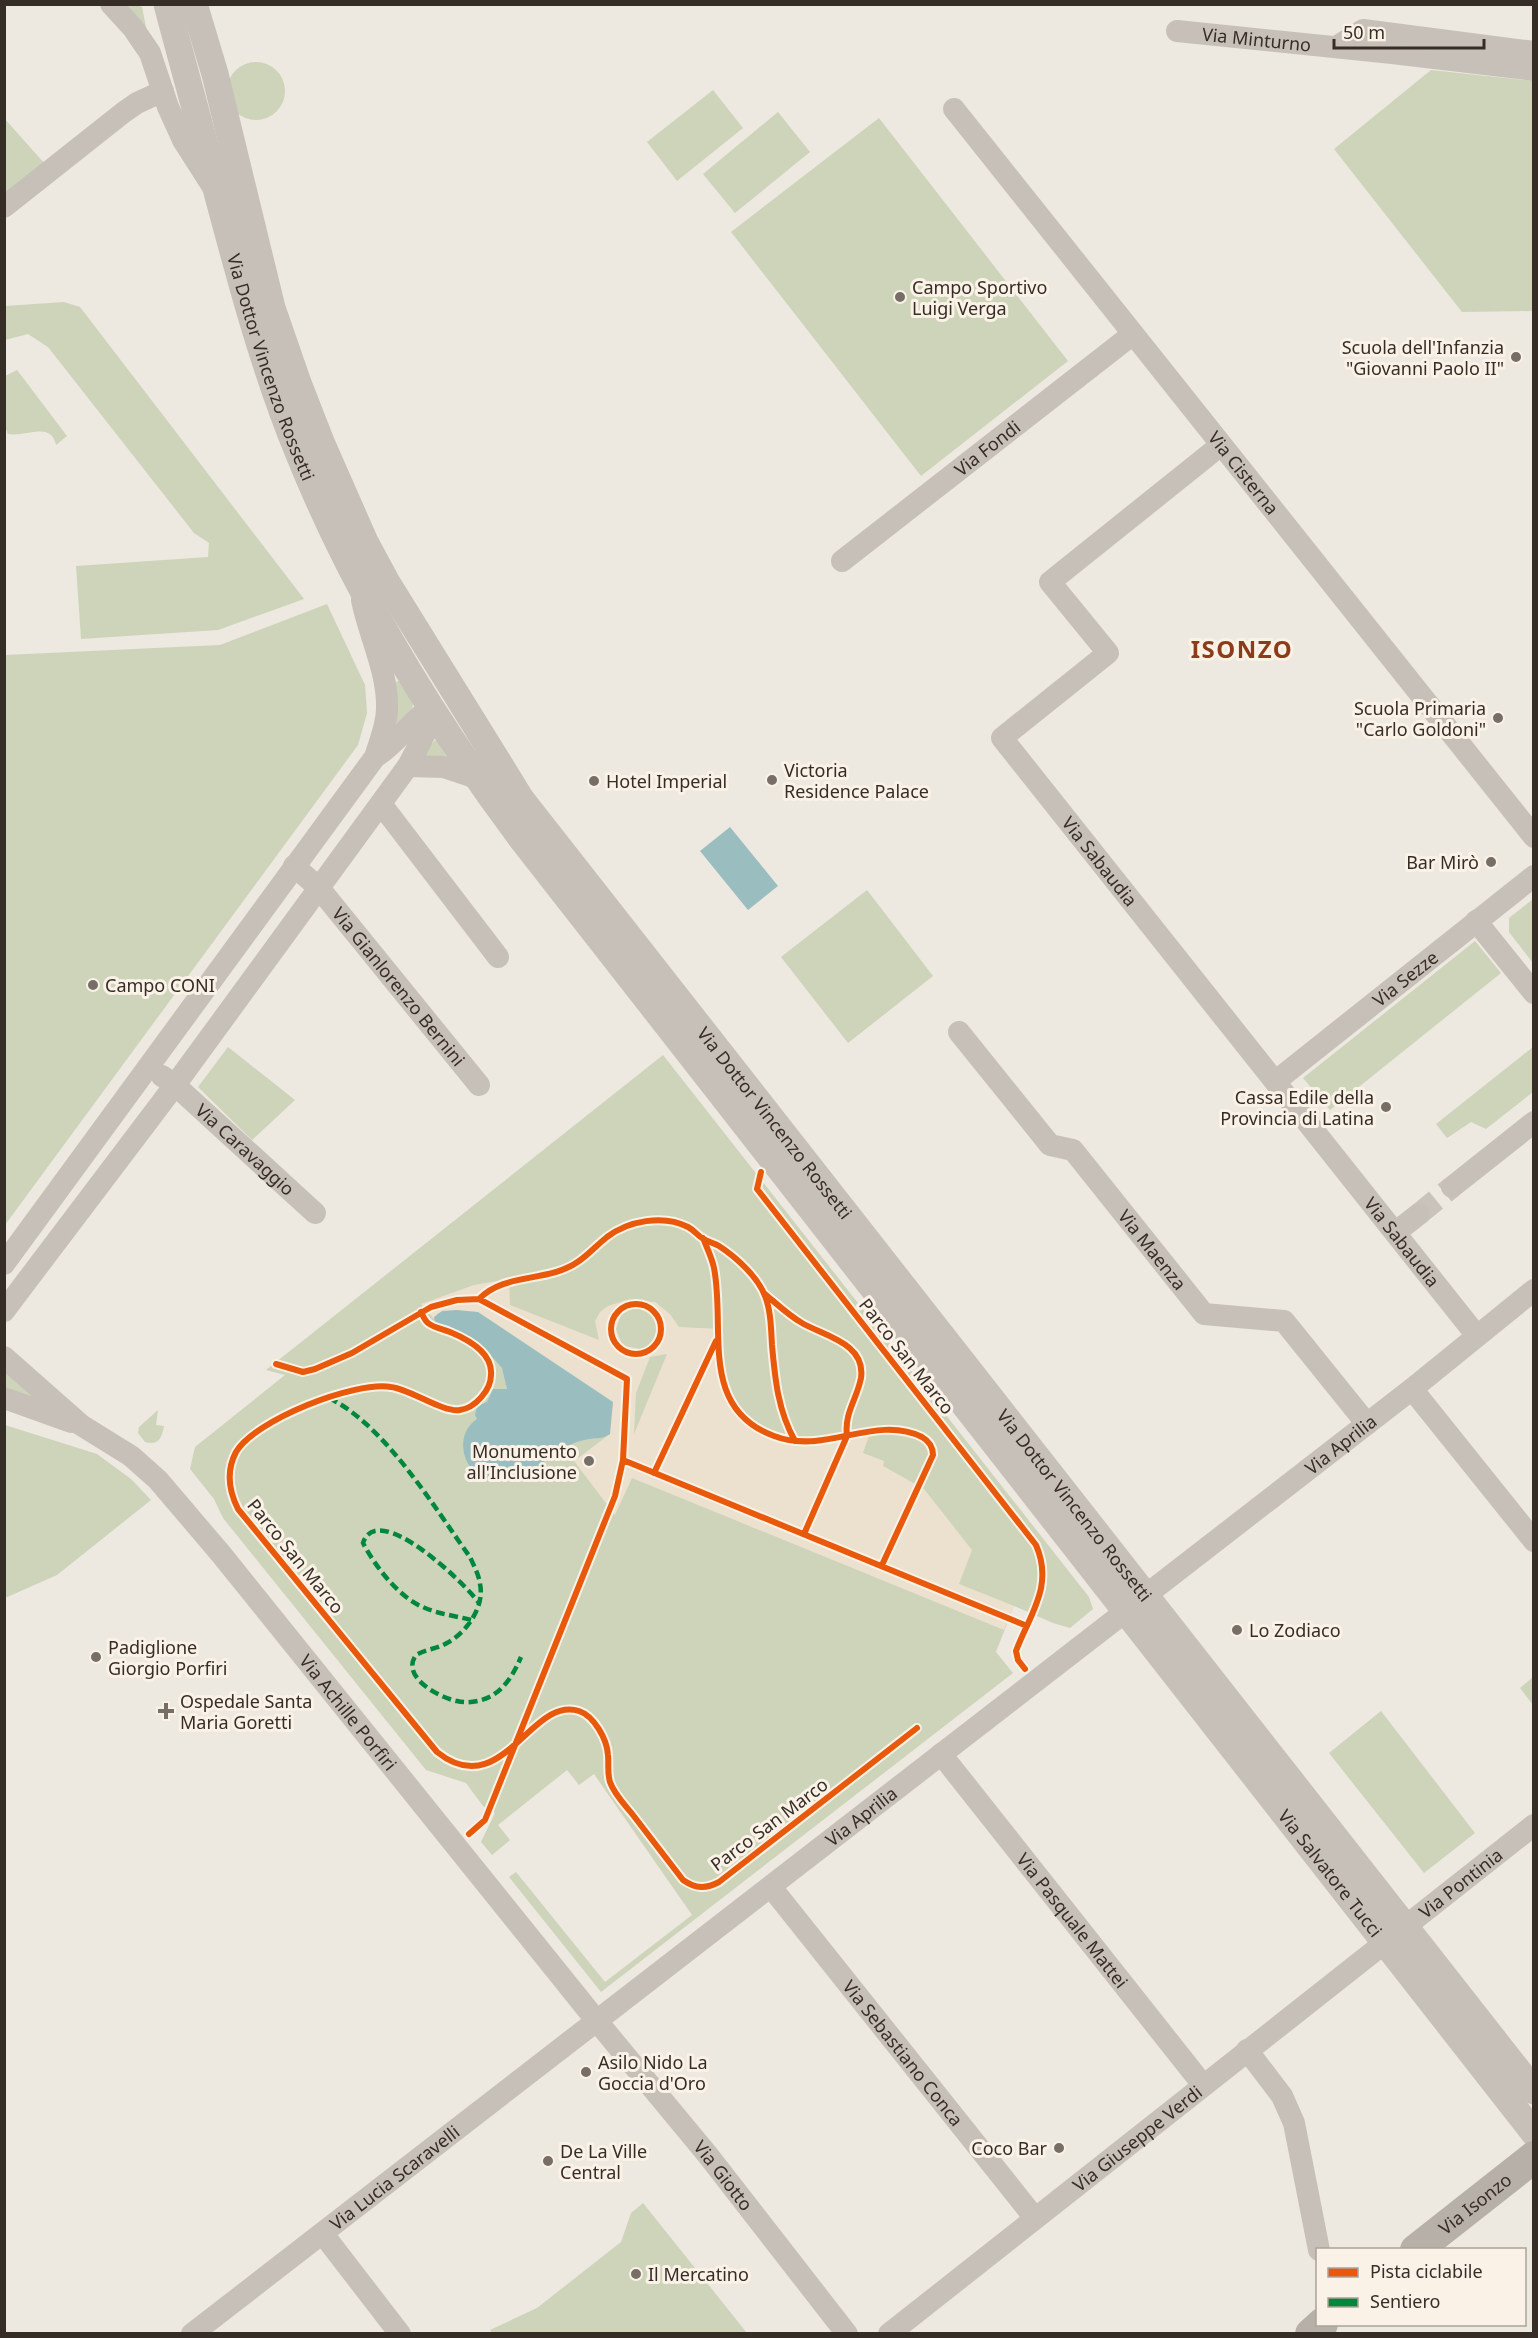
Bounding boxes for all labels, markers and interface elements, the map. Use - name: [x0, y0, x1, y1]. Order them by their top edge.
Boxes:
- scale bar: [1334, 12, 1484, 50]
- text: 50 m: [1343, 20, 1385, 44]
- street label: Via Minturno: [1201, 22, 1312, 57]
- street label: Via Dottor Vincenzo Rossetti: [222, 251, 321, 484]
- place label: Campo Sportivo Luigi Verga: [912, 275, 1047, 320]
- marker: Campo Sportivo Luigi Verga: [893, 290, 907, 304]
- place label: Scuola dell'Infanzia "Giovanni Paolo II": [1342, 335, 1504, 380]
- marker: Scuola dell'Infanzia "Giovanni Paolo II": [1509, 350, 1523, 364]
- street label: Via Fondi: [949, 415, 1025, 481]
- street label: Via Cisterna: [1203, 426, 1284, 519]
- district label: ISONZO: [1191, 632, 1293, 665]
- place label: Scuola Primaria "Carlo Goldoni": [1354, 696, 1486, 741]
- marker: Scuola Primaria "Carlo Goldoni": [1491, 711, 1505, 725]
- place label: Victoria Residence Palace: [784, 758, 929, 803]
- place label: Hotel Imperial: [606, 769, 727, 793]
- marker: Victoria Residence Palace: [765, 773, 779, 787]
- marker: Hotel Imperial: [587, 774, 601, 788]
- street label: Via Sabaudia: [1057, 811, 1143, 911]
- place label: Bar Mirò: [1406, 850, 1479, 874]
- marker: Bar Mirò: [1484, 855, 1498, 869]
- street label: Via Gianlorenzo Bernini: [327, 902, 471, 1071]
- street label: Via Sezze: [1367, 945, 1443, 1012]
- place label: Campo CONI: [105, 973, 215, 997]
- marker: Campo CONI: [86, 978, 100, 992]
- street label: Via Dottor Vincenzo Rossetti: [692, 1022, 858, 1224]
- place label: Cassa Edile della Provincia di Latina: [1220, 1085, 1374, 1130]
- street label: Via Caravaggio: [191, 1098, 300, 1201]
- marker: Cassa Edile della Provincia di Latina: [1379, 1100, 1393, 1114]
- street label: Via Sabaudia: [1359, 1192, 1445, 1292]
- street label: Via Maenza: [1113, 1204, 1192, 1295]
- street label: Parco San Marco: [854, 1293, 960, 1419]
- street label: Via Dottor Vincenzo Rossetti: [992, 1404, 1158, 1606]
- street label: Via Aprilia: [1300, 1409, 1381, 1480]
- place label: Monumento all'Inclusione: [466, 1439, 577, 1484]
- marker: Monumento all'Inclusione: [582, 1454, 596, 1468]
- street label: Parco San Marco: [242, 1494, 350, 1618]
- place label: Lo Zodiaco: [1249, 1618, 1341, 1642]
- marker: Lo Zodiaco: [1230, 1623, 1244, 1637]
- place label: Padiglione Giorgio Porfiri: [108, 1635, 227, 1680]
- street label: Via Achille Porfiri: [294, 1649, 402, 1775]
- marker: Padiglione Giorgio Porfiri: [89, 1650, 103, 1664]
- place label: Ospedale Santa Maria Goretti: [180, 1689, 312, 1734]
- marker: Ospedale Santa Maria Goretti: [157, 1702, 175, 1720]
- street label: Parco San Marco: [705, 1772, 833, 1876]
- street label: Via Aprilia: [820, 1781, 902, 1852]
- street label: Via Salvatore Tucci: [1273, 1804, 1388, 1942]
- street label: Via Pontinia: [1414, 1843, 1507, 1923]
- street label: Via Pasquale Mattei: [1012, 1848, 1133, 1993]
- street label: Via Sebastiano Conca: [838, 1975, 969, 2131]
- place label: Asilo Nido La Goccia d'Oro: [598, 2050, 707, 2095]
- marker: Asilo Nido La Goccia d'Oro: [579, 2065, 593, 2079]
- street label: Via Giuseppe Verdi: [1067, 2080, 1207, 2197]
- street label: Via Lucia Scaravelli: [325, 2119, 464, 2235]
- street label: Via Giotto: [689, 2135, 758, 2215]
- place label: Coco Bar: [971, 2136, 1048, 2160]
- place label: De La Ville Central: [560, 2139, 647, 2184]
- marker: Coco Bar: [1052, 2141, 1066, 2155]
- marker: De La Ville Central: [541, 2154, 555, 2168]
- street label: Via Isonzo: [1434, 2167, 1516, 2240]
- legend: [1316, 2248, 1526, 2326]
- text: Pista ciclabile: [1370, 2259, 1483, 2283]
- place label: Il Mercatino: [648, 2262, 749, 2286]
- marker: Il Mercatino: [629, 2267, 643, 2281]
- text: Sentiero: [1370, 2289, 1440, 2313]

